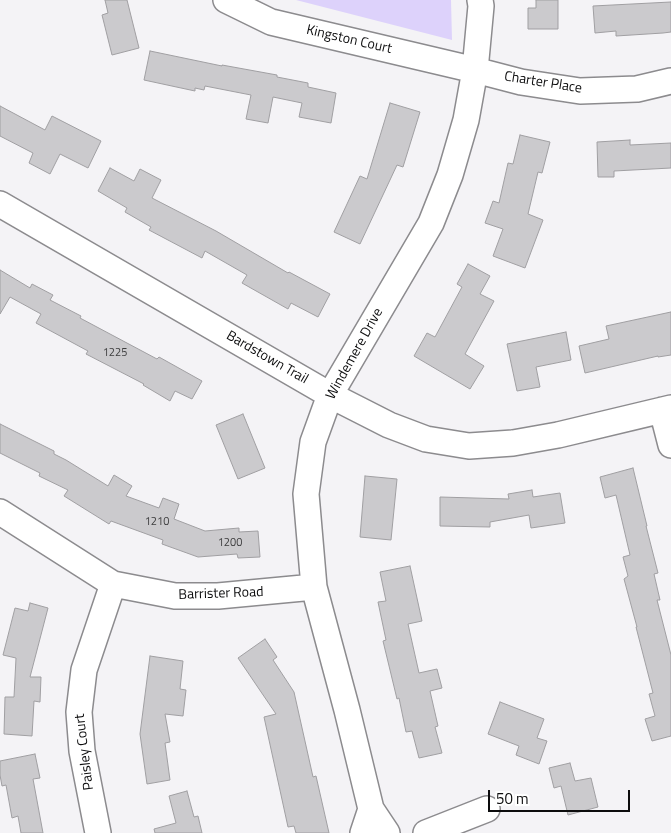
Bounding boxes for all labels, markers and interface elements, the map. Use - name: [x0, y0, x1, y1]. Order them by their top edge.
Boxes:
- street label: Kingston Court: [305, 22, 393, 58]
- street label: Charter Place: [503, 69, 583, 97]
- street label: Windemere Drive: [323, 305, 387, 403]
- street label: Bardstown Trail: [223, 328, 311, 388]
- house number: 1225: [103, 346, 127, 360]
- house number: 1210: [145, 515, 169, 529]
- house number: 1200: [218, 536, 242, 550]
- street label: Barrister Road: [178, 584, 264, 604]
- street label: Paisley Court: [72, 713, 98, 791]
- scale bar: [491, 780, 634, 812]
- text: 50 m: [496, 787, 529, 810]

